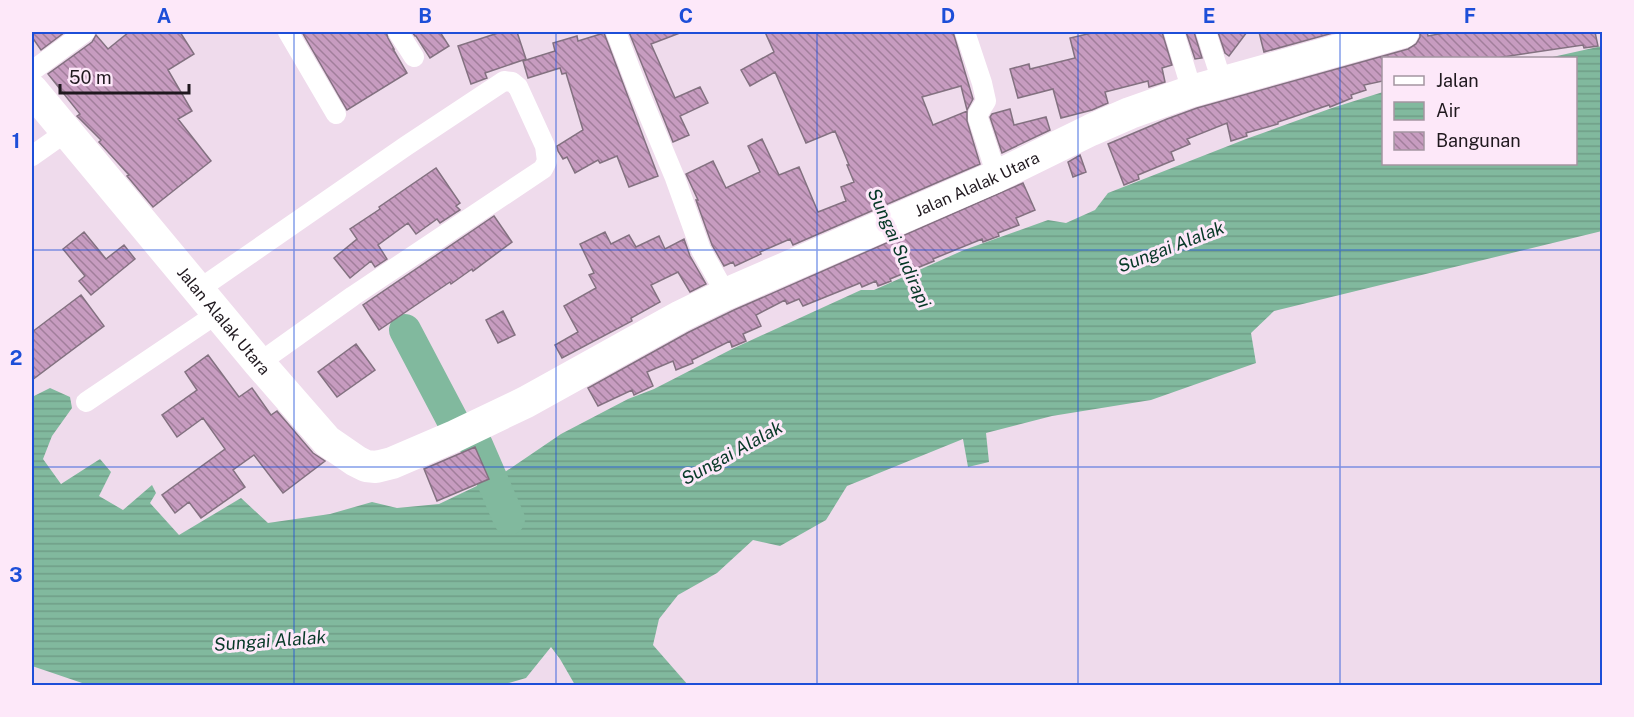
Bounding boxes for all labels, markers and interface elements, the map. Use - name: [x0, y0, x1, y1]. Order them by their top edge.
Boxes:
- text: A: [157, 4, 171, 28]
- text: B: [418, 4, 432, 28]
- text: C: [679, 4, 693, 28]
- text: D: [941, 4, 955, 28]
- text: E: [1203, 4, 1215, 28]
- text: F: [1464, 4, 1476, 28]
- scale bar: [60, 57, 189, 95]
- legend: [1382, 57, 1577, 165]
- text: 50 m: [69, 67, 112, 88]
- text: Jalan: [1436, 70, 1479, 91]
- text: Air: [1436, 100, 1460, 121]
- text: 1: [12, 129, 20, 153]
- text: Bangunan: [1436, 130, 1521, 151]
- street label: Jalan Alalak Utara: [912, 148, 1042, 221]
- water label: Sungai Sudirapi: [864, 185, 935, 311]
- water label: Sungai Alalak: [1115, 216, 1227, 276]
- street label: Jalan Alalak Utara: [173, 263, 274, 379]
- text: 2: [10, 346, 22, 370]
- water label: Sungai Alalak: [677, 416, 786, 489]
- text: 3: [9, 563, 23, 587]
- water label: Sungai Alalak: [213, 626, 327, 655]

